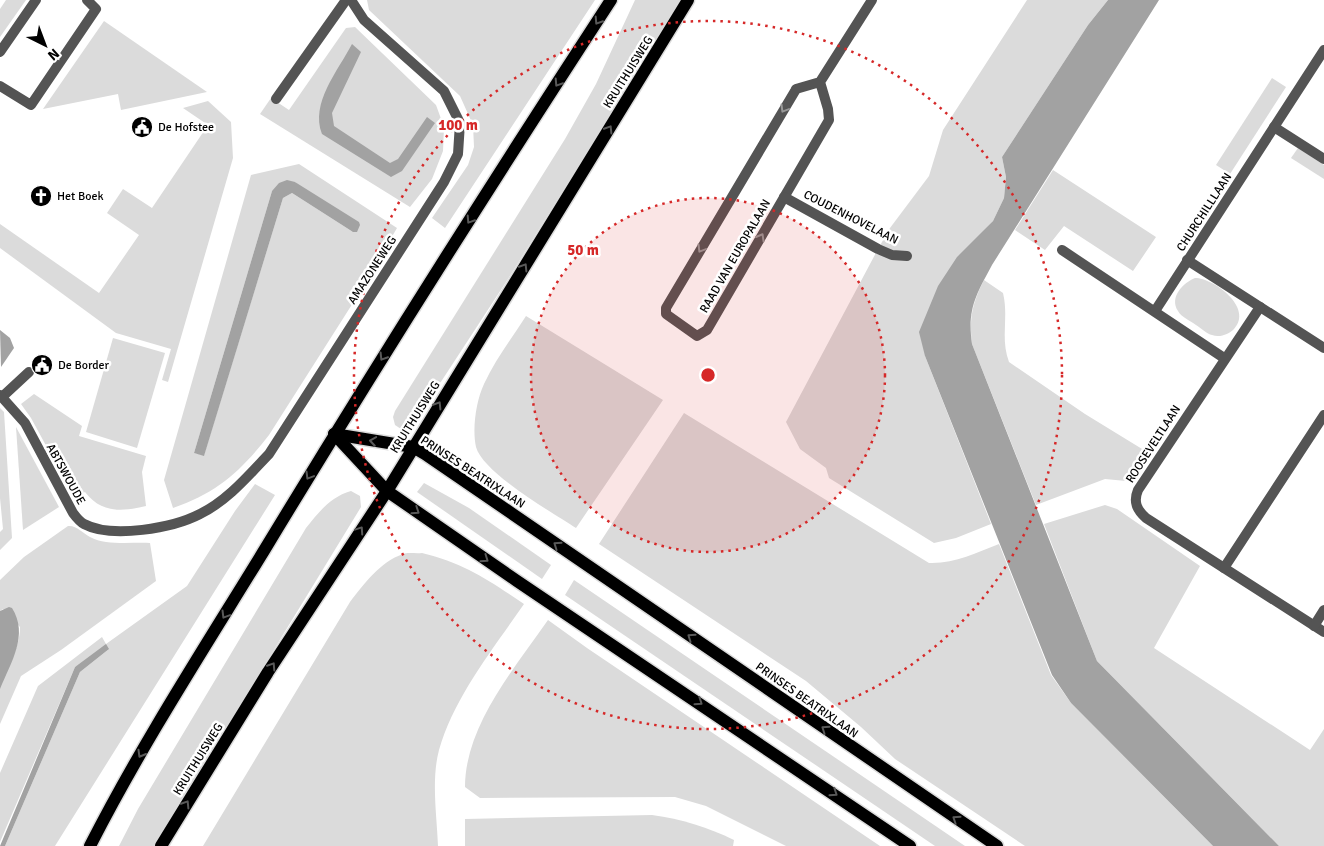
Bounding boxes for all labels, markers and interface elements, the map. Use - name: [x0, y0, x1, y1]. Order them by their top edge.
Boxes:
- one-way arrow: [594, 16, 604, 25]
- north arrow: [20, 20, 70, 70]
- street label: KRUITHUISWEG: [600, 33, 657, 111]
- text: N: [44, 45, 63, 64]
- one-way arrow: [554, 78, 564, 87]
- one-way arrow: [780, 104, 790, 113]
- public building icon: De Hofstee: [130, 115, 154, 139]
- text: 100 m: [438, 116, 478, 134]
- place label: De Hofstee: [158, 120, 214, 135]
- one-way arrow: [603, 125, 612, 134]
- street label: CHURCHILLLAAN: [1173, 170, 1235, 254]
- church icon: Het Boek: [29, 184, 53, 208]
- street label: COUDENHOVELAAN: [801, 187, 901, 248]
- place label: Het Boek: [57, 189, 103, 204]
- street label: RAAD VAN EUROPALAAN: [697, 197, 774, 316]
- one-way arrow: [467, 215, 476, 224]
- street label: AMAZONEWEG: [345, 233, 400, 307]
- one-way arrow: [754, 234, 764, 243]
- text: 50 m: [567, 241, 599, 259]
- one-way arrow: [698, 244, 708, 253]
- one-way arrow: [517, 264, 527, 273]
- one-way arrow: [379, 352, 389, 361]
- public building icon: De Border: [30, 353, 54, 377]
- place label: De Border: [58, 358, 110, 373]
- centre of rings: [699, 366, 717, 384]
- street label: KRUITHUISWEG: [387, 378, 444, 456]
- one-way arrow: [432, 402, 442, 411]
- street label: ROOSEVELTLAAN: [1123, 403, 1184, 486]
- street label: PRINSES BEATRIXLAAN: [418, 433, 528, 512]
- one-way arrow: [369, 436, 378, 446]
- street label: ABTSWOUDE: [43, 441, 89, 507]
- one-way arrow: [306, 470, 315, 479]
- one-way arrow: [410, 505, 419, 514]
- one-way arrow: [354, 526, 364, 535]
- one-way arrow: [553, 542, 563, 551]
- one-way arrow: [479, 553, 488, 562]
- one-way arrow: [221, 609, 231, 618]
- one-way arrow: [687, 634, 697, 643]
- street label: PRINSES BEATRIXLAAN: [753, 659, 861, 741]
- one-way arrow: [266, 662, 275, 672]
- one-way arrow: [693, 696, 702, 706]
- street label: KRUITHUISWEG: [170, 720, 227, 798]
- one-way arrow: [821, 726, 831, 735]
- one-way arrow: [138, 749, 148, 758]
- one-way arrow: [828, 787, 838, 796]
- one-way arrow: [180, 800, 189, 810]
- one-way arrow: [952, 816, 962, 825]

